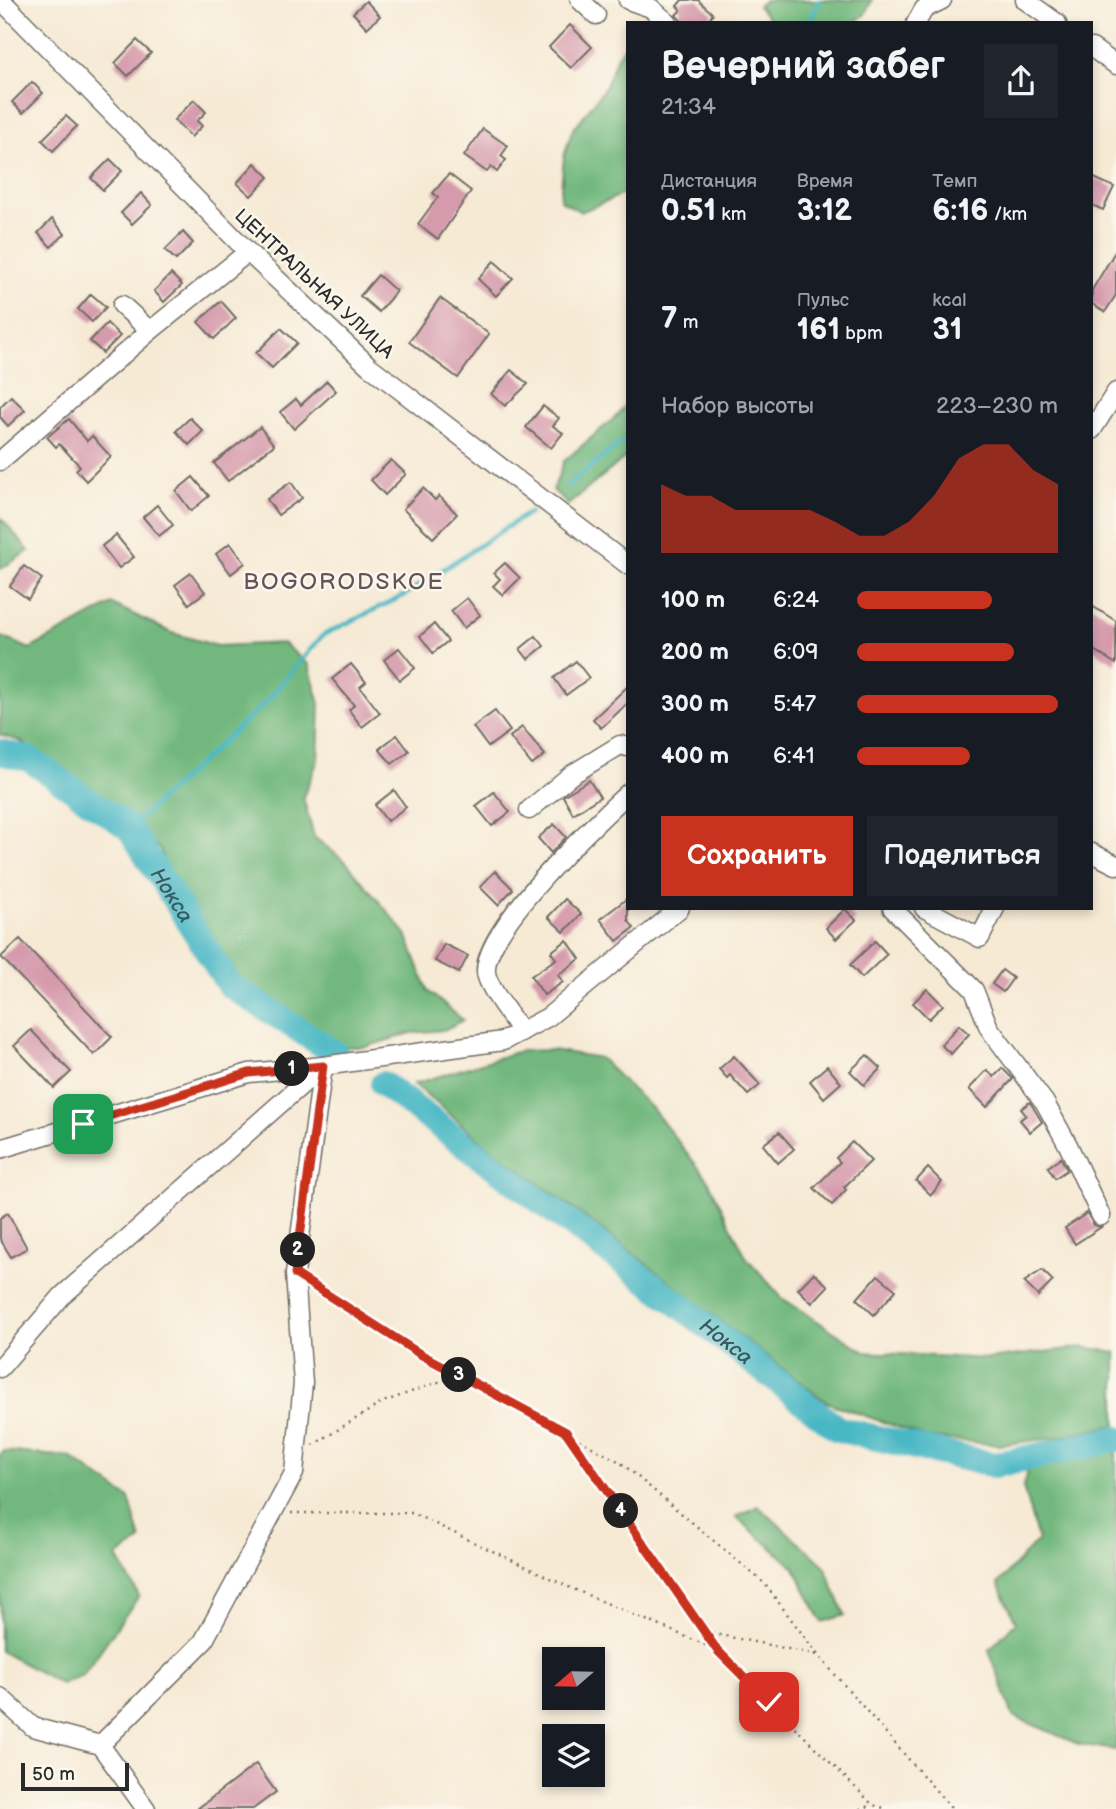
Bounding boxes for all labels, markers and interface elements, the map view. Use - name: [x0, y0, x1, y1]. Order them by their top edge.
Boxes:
- text: Вечерний забег: [661, 44, 945, 89]
- button: share: [984, 44, 1058, 118]
- text: 21:34: [661, 93, 716, 121]
- text: Дистанция: [661, 170, 757, 193]
- text: Время: [797, 170, 853, 193]
- text: Темп: [932, 170, 977, 193]
- text: 0.51: [661, 193, 716, 229]
- text: 3:12: [797, 193, 852, 229]
- text: 6:16: [932, 193, 989, 229]
- text: km: [716, 203, 746, 226]
- text: /km: [989, 203, 1027, 226]
- street label: ЦЕНТРАЛЬНАЯ УЛИЦА: [230, 204, 399, 364]
- text: Пульс: [797, 289, 849, 312]
- text: kcal: [932, 289, 966, 312]
- text: 7: [661, 301, 678, 337]
- text: m: [678, 311, 698, 334]
- text: 161: [797, 312, 840, 348]
- text: 31: [932, 312, 962, 348]
- text: bpm: [840, 322, 883, 345]
- text: Набор высоты: [661, 392, 814, 420]
- text: 223–230 m: [936, 392, 1058, 420]
- district label: BOGORODSKOE: [243, 568, 445, 596]
- text: 100 m: [661, 586, 725, 614]
- text: 6:24: [773, 586, 819, 614]
- text: 200 m: [661, 638, 729, 666]
- text: 6:09: [773, 638, 819, 666]
- text: 300 m: [661, 690, 729, 718]
- text: 5:47: [773, 690, 816, 718]
- text: 400 m: [661, 742, 729, 770]
- text: 6:41: [773, 742, 815, 770]
- button: Сохранить: [661, 816, 853, 896]
- button: Поделиться: [867, 816, 1058, 896]
- water label: Нокса: [145, 863, 198, 928]
- pin: 1: [274, 1052, 310, 1086]
- text: 1: [288, 1057, 296, 1080]
- pin: [53, 1094, 113, 1154]
- icon: arrive: [64, 1105, 102, 1143]
- pin: 2: [280, 1232, 316, 1268]
- text: 2: [292, 1238, 303, 1261]
- water label: Нокса: [694, 1313, 757, 1370]
- pin: 3: [442, 1358, 476, 1392]
- text: 3: [453, 1363, 464, 1386]
- pin: 4: [604, 1494, 638, 1528]
- text: 4: [615, 1499, 626, 1522]
- north arrow: [542, 1647, 606, 1710]
- map controls: [542, 1647, 605, 1787]
- pin: [739, 1672, 799, 1732]
- icon: check: [750, 1683, 788, 1721]
- button: layers: [542, 1724, 605, 1787]
- scale bar: [21, 1760, 130, 1792]
- text: 50 m: [32, 1763, 75, 1786]

